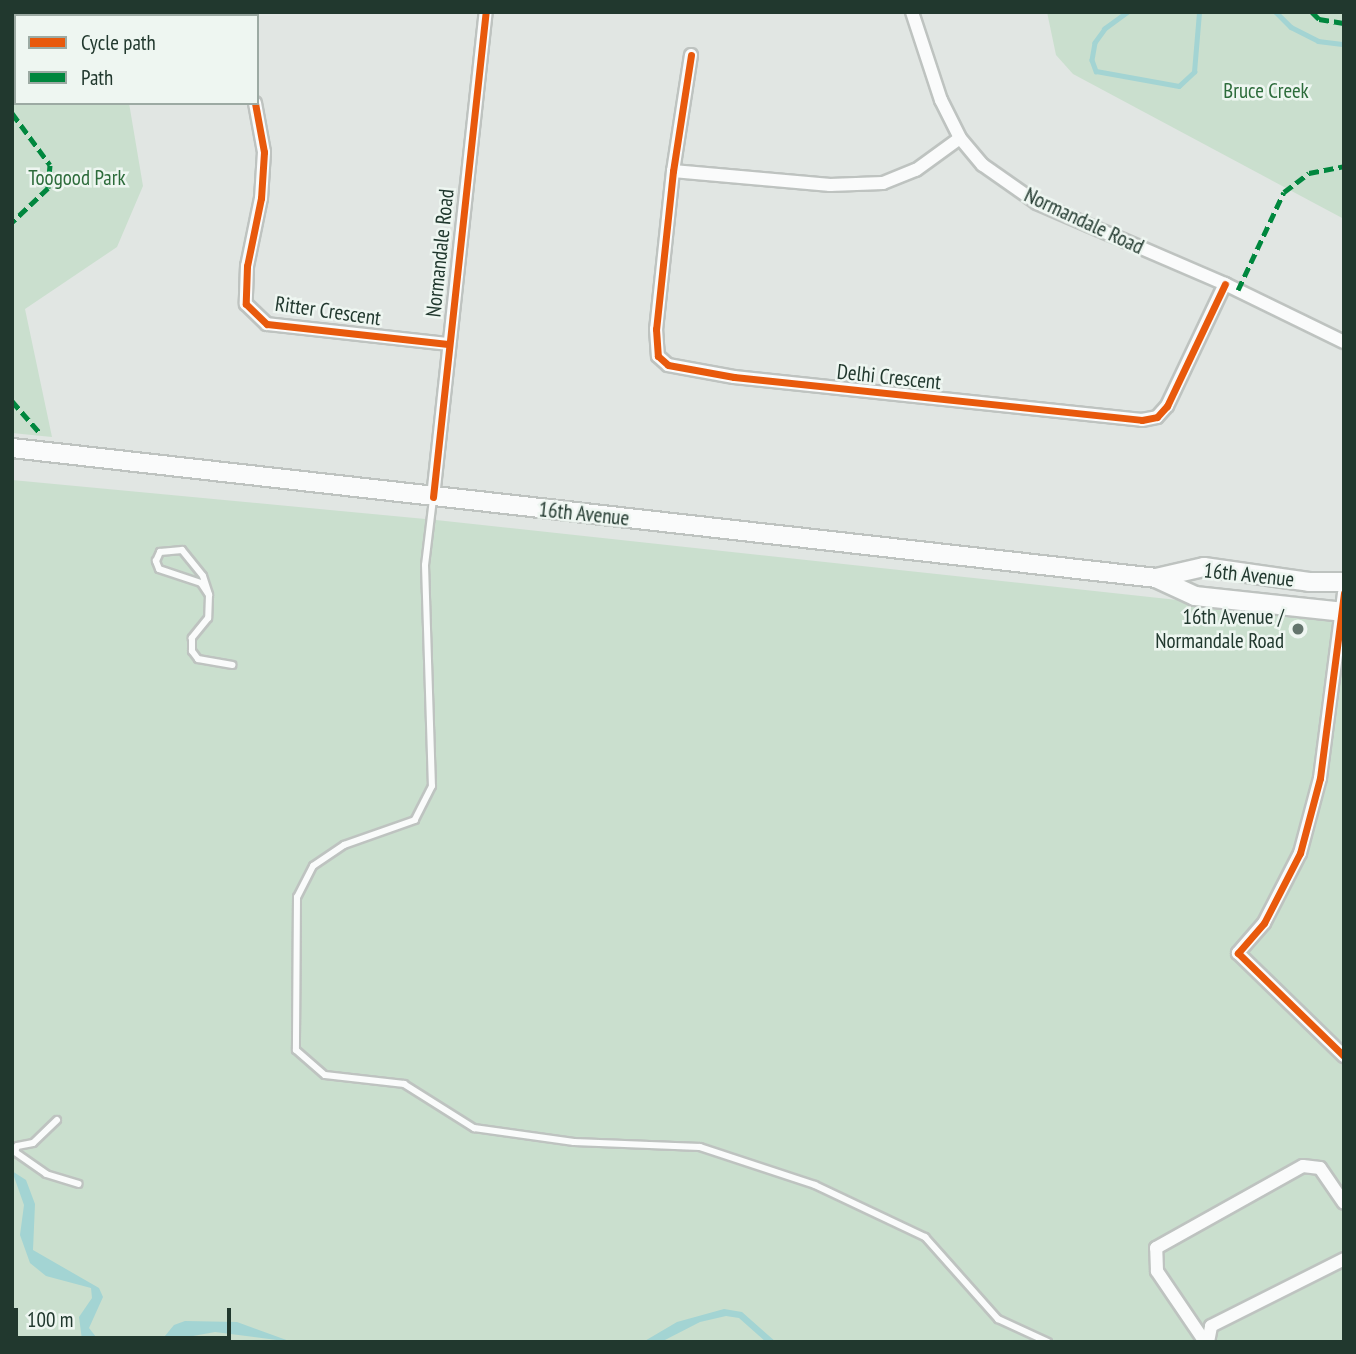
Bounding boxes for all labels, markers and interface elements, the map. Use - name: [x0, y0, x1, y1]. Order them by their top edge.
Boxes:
- legend: [14, 14, 259, 105]
- text: Cycle path: [81, 29, 156, 56]
- text: Path: [81, 64, 113, 91]
- park label: Bruce Creek: [1223, 78, 1309, 104]
- park label: Toogood Park: [28, 165, 126, 191]
- street label: Normandale Road: [1020, 182, 1148, 260]
- street label: Normandale Road: [421, 188, 459, 318]
- street label: Ritter Crescent: [273, 291, 383, 331]
- street label: Delhi Crescent: [836, 359, 942, 395]
- street label: 16th Avenue: [537, 497, 631, 531]
- street label: 16th Avenue: [1202, 558, 1296, 592]
- place label: 16th Avenue / Normandale Road: [1155, 604, 1284, 654]
- marker: 16th Avenue / Normandale Road: [1290, 621, 1306, 637]
- scale bar: [18, 1294, 234, 1338]
- text: 100 m: [27, 1306, 73, 1333]

